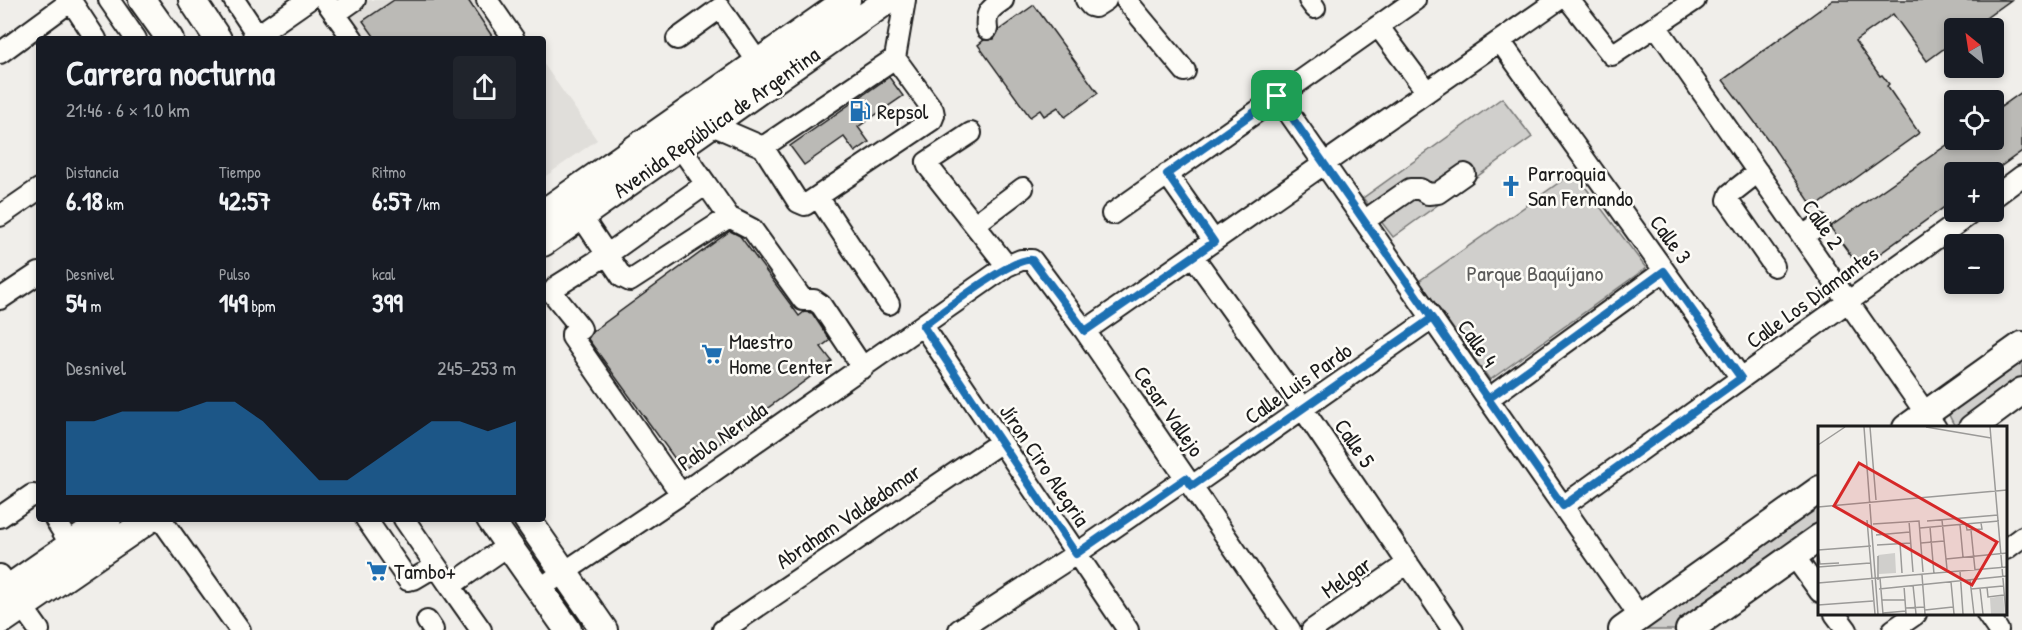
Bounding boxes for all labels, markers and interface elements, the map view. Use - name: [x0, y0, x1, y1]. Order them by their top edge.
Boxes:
- north arrow: [1944, 18, 2004, 78]
- map controls: [1944, 18, 2004, 294]
- street label: Avenida República de Argentina: [607, 39, 826, 205]
- text: Carrera nocturna: [66, 51, 275, 95]
- button: share: [453, 56, 516, 119]
- pin: [1251, 70, 1302, 121]
- icon: arrive: [1260, 79, 1293, 112]
- button: locate: [1944, 90, 2004, 150]
- text: 21:46 · 6 × 1.0 km: [66, 96, 190, 123]
- place label: Repsol: [877, 96, 928, 126]
- fuel station icon: Repsol: [848, 99, 872, 123]
- place label: Parroquia San Fernando: [1528, 158, 1633, 213]
- text: Distancia: [66, 161, 118, 183]
- text: Tiempo: [219, 161, 261, 183]
- text: Ritmo: [372, 161, 406, 183]
- button: +: [1944, 162, 2004, 222]
- church icon: Parroquia San Fernando: [1499, 174, 1523, 198]
- text: 6.18: [66, 183, 103, 218]
- text: 42:57: [219, 183, 271, 218]
- text: 6:57: [372, 183, 412, 218]
- text: km: [103, 193, 124, 215]
- text: /km: [412, 193, 440, 215]
- street label: Calle 2: [1795, 193, 1851, 255]
- street label: Calle 3: [1643, 208, 1699, 270]
- button: −: [1944, 234, 2004, 294]
- street label: Calle Los Diamantes: [1740, 239, 1884, 355]
- park label: Parque Baquíjano: [1467, 258, 1604, 288]
- text: Desnivel: [66, 263, 114, 285]
- text: Pulso: [219, 263, 250, 285]
- text: kcal: [372, 263, 395, 285]
- text: 54: [66, 285, 87, 320]
- text: 149: [219, 285, 248, 320]
- text: 399: [372, 285, 403, 320]
- text: m: [87, 295, 101, 317]
- text: bpm: [248, 295, 276, 317]
- street label: Calle 4: [1451, 313, 1505, 373]
- place label: Maestro Home Center: [729, 326, 833, 381]
- street label: Calle Luis Pardo: [1238, 335, 1358, 431]
- supermarket icon: Maestro Home Center: [700, 342, 724, 366]
- text: Desnivel: [66, 354, 126, 381]
- text: 245–253 m: [437, 354, 516, 381]
- street label: Cesar Vallejo: [1127, 360, 1211, 463]
- street label: Pablo Neruda: [671, 394, 773, 478]
- street label: Jíron Ciro Alegria: [993, 398, 1097, 533]
- street label: Calle 5: [1328, 413, 1382, 473]
- inset map: [1818, 426, 2007, 615]
- street label: Abraham Valdedomar: [770, 456, 927, 576]
- street label: Melgar: [1315, 549, 1377, 605]
- place label: Tambo+: [394, 556, 456, 586]
- supermarket icon: Tambo+: [365, 559, 389, 583]

